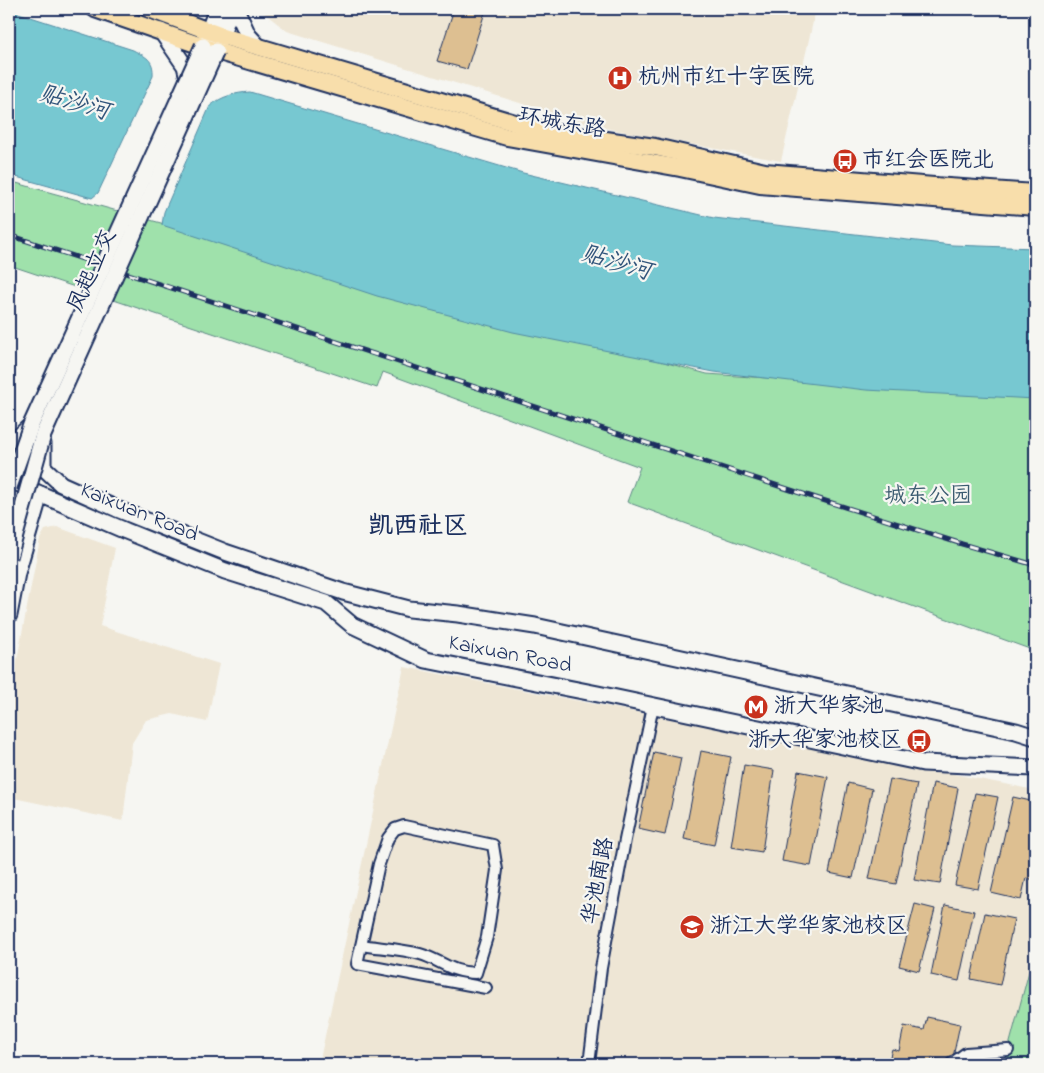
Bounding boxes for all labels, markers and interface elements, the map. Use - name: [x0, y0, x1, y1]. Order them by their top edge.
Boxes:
- place label: 杭州市红十字医院: [638, 62, 814, 94]
- hospital icon: 杭州市红十字医院: [607, 65, 633, 91]
- water label: 贴沙河: [35, 77, 117, 132]
- street label: 环城东路: [516, 101, 608, 147]
- place label: 市红会医院北: [862, 145, 994, 177]
- bus stop icon: 市红会医院北: [832, 148, 858, 174]
- street label: 凤起立交: [60, 224, 126, 318]
- water label: 贴沙河: [577, 237, 659, 292]
- street label: Kaixuan Road: [75, 475, 203, 551]
- park label: 城东公园: [884, 481, 972, 513]
- district label: 凯西社区: [368, 509, 468, 545]
- street label: Kaixuan Road: [446, 627, 574, 683]
- place label: 浙大华家池: [774, 691, 884, 723]
- metro station icon: 浙大华家池: [743, 694, 769, 720]
- place label: 浙大华家池校区: [748, 725, 902, 757]
- bus stop icon: 浙大华家池校区: [906, 728, 932, 754]
- street label: 华池南路: [575, 835, 623, 927]
- place label: 浙江大学华家池校区: [710, 911, 908, 943]
- school or university icon: 浙江大学华家池校区: [679, 914, 705, 940]

